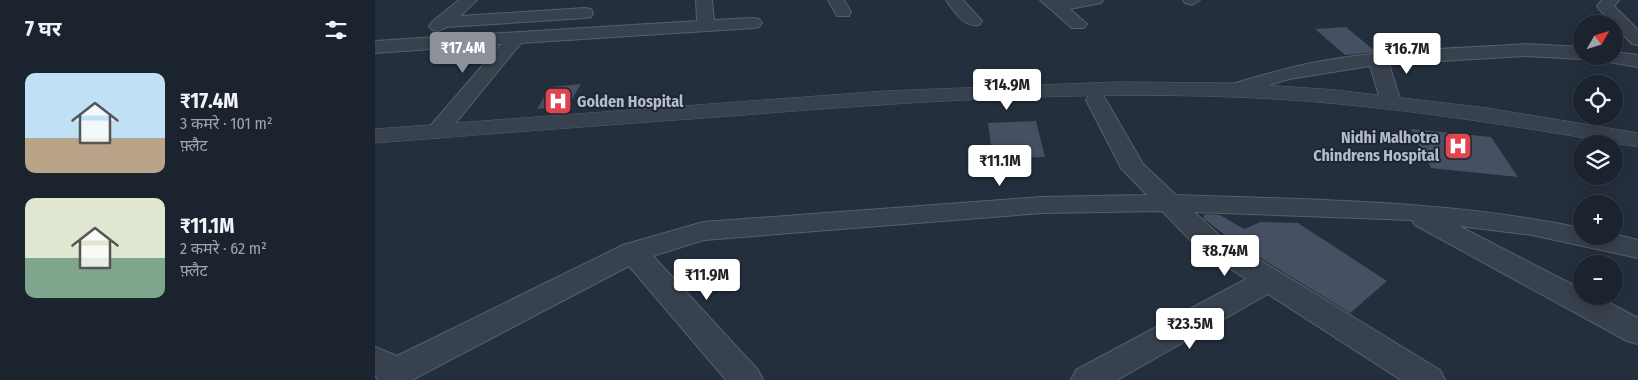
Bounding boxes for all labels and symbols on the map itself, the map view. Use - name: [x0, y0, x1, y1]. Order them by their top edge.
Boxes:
- north arrow: [1573, 15, 1623, 65]
- pin: ₹17.4M: [422, 32, 504, 74]
- pin: ₹16.7M: [1366, 32, 1448, 75]
- pin: ₹14.9M: [966, 68, 1048, 111]
- hospital icon: Golden Hospital: [543, 86, 573, 116]
- place label: Golden Hospital: [577, 92, 684, 111]
- place label: Nidhi Malhotra Chindrens Hospital: [1313, 128, 1440, 165]
- hospital icon: Nidhi Malhotra Chindrens Hospital: [1443, 131, 1473, 161]
- pin: ₹11.1M: [959, 144, 1041, 187]
- pin: ₹8.74M: [1184, 234, 1266, 277]
- pin: ₹11.9M: [666, 258, 748, 301]
- pin: ₹23.5M: [1149, 308, 1231, 350]

